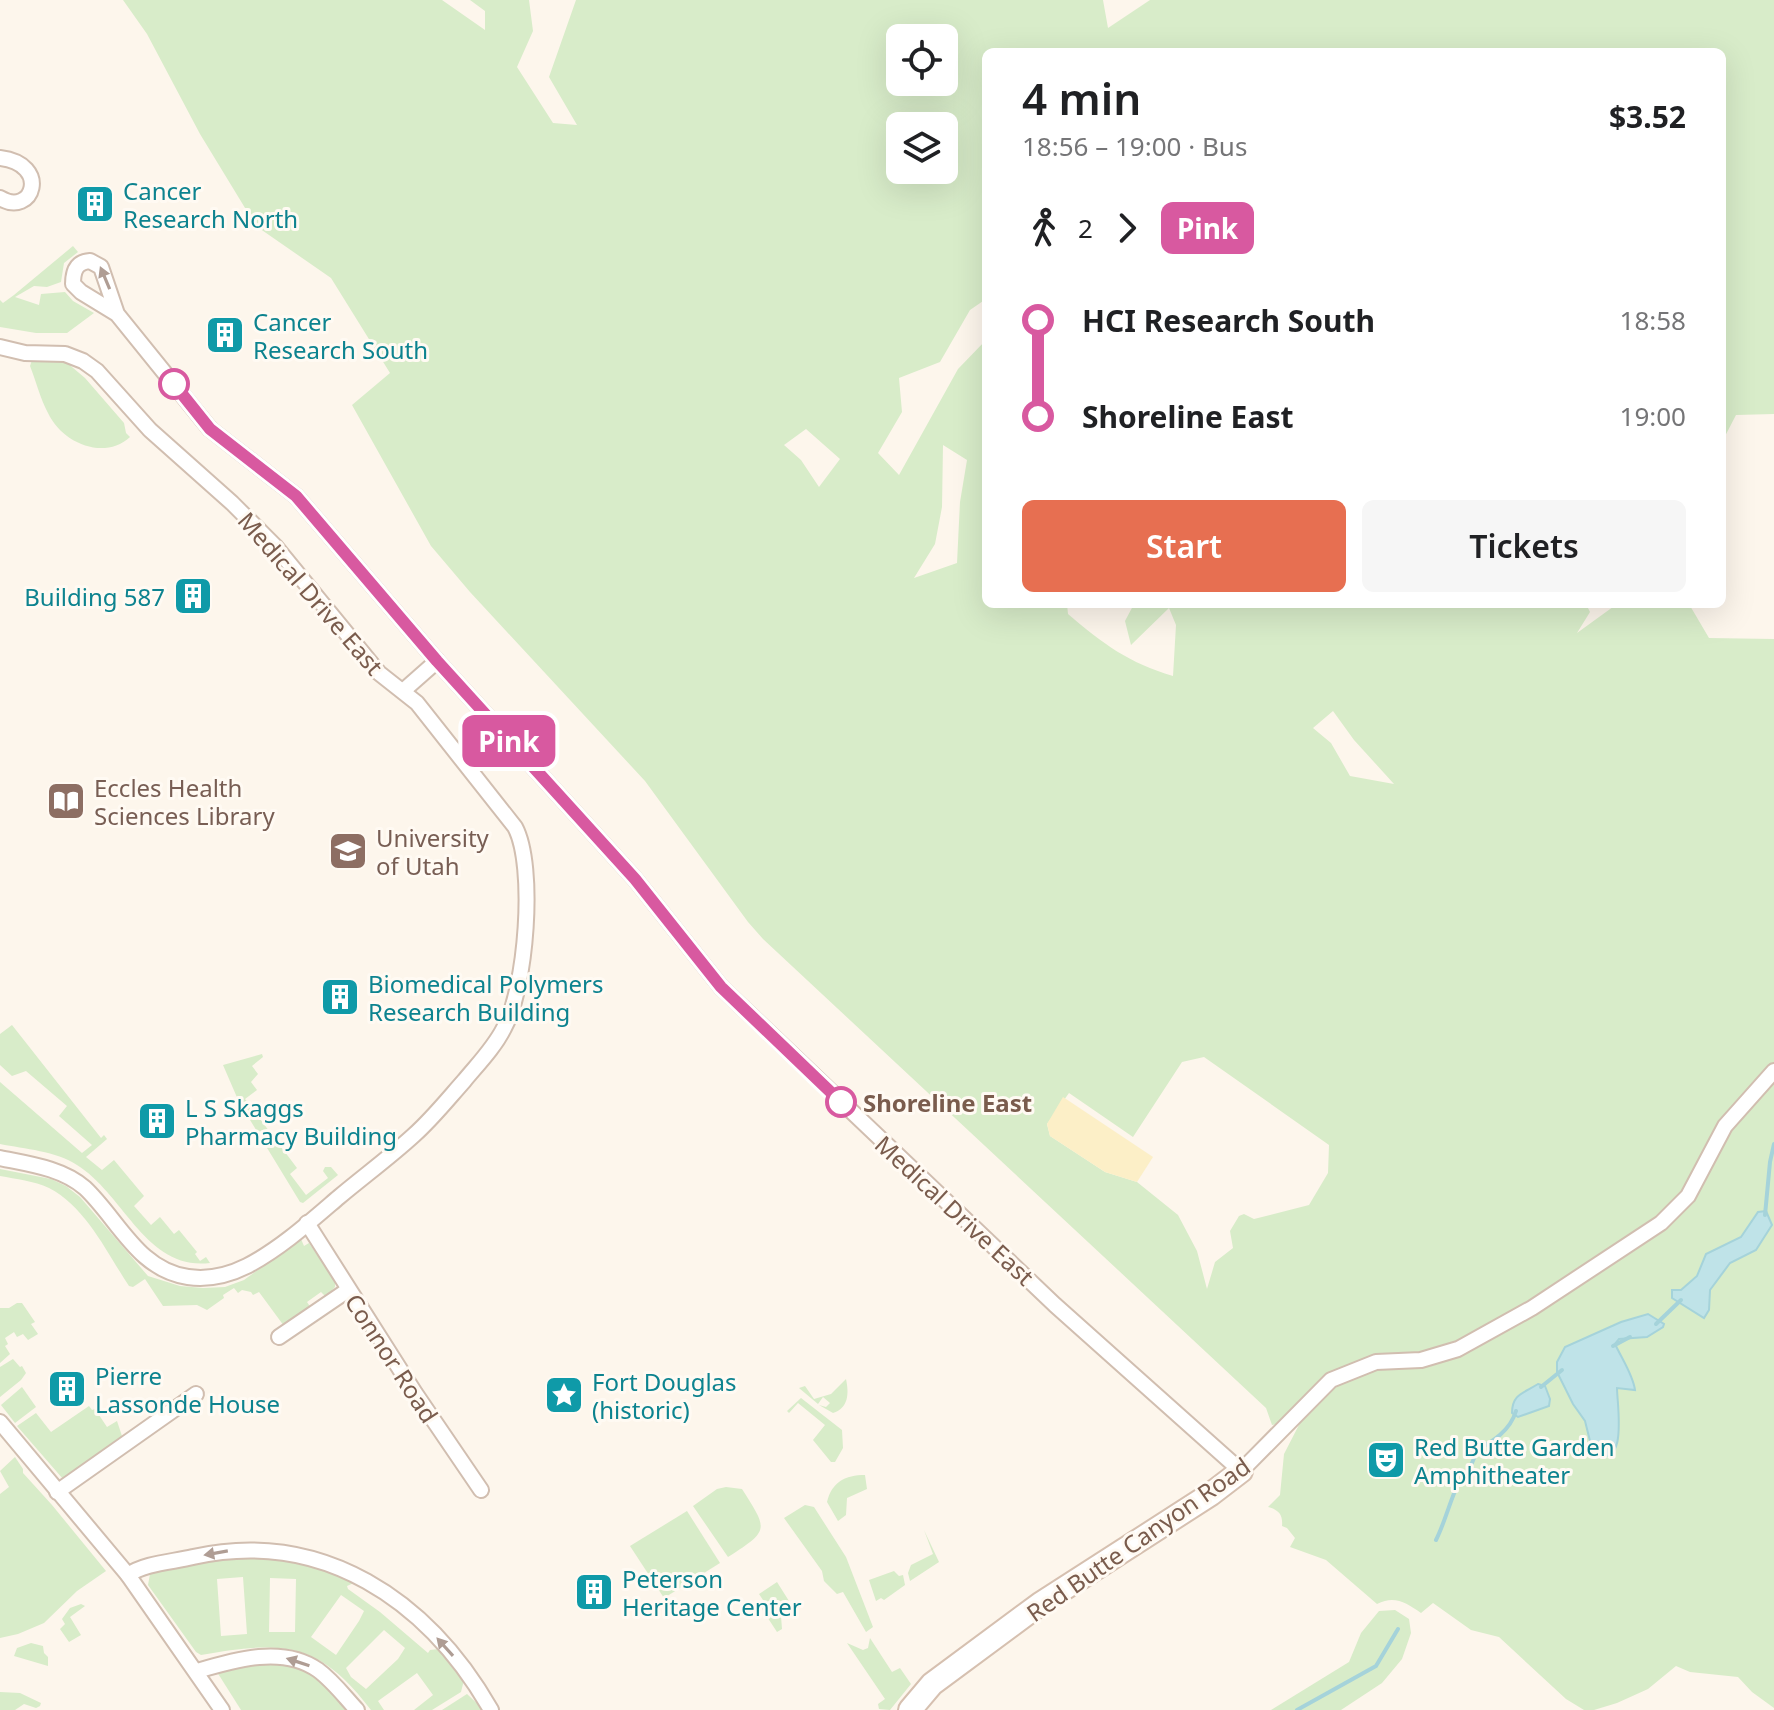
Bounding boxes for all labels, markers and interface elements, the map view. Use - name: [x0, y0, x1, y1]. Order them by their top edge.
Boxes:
- map controls: [886, 24, 958, 184]
- button: locate: [886, 24, 958, 96]
- text: 4 min: [1022, 68, 1141, 128]
- text: $3.52: [1609, 96, 1686, 137]
- button: layers: [886, 112, 958, 184]
- text: 18:56 – 19:00 · Bus: [1022, 128, 1247, 164]
- place label: Cancer Research North: [123, 174, 298, 235]
- building icon: Cancer Research North: [74, 183, 116, 225]
- icon: walk: [1022, 206, 1066, 250]
- icon: forward: [1105, 206, 1149, 250]
- text: Pink: [1177, 209, 1238, 247]
- text: 2: [1078, 210, 1093, 246]
- one-way arrow: [98, 265, 111, 289]
- text: HCI Research South: [1082, 300, 1375, 341]
- text: 18:58: [1620, 302, 1686, 338]
- place label: Cancer Research South: [253, 305, 428, 366]
- building icon: Cancer Research South: [204, 314, 246, 356]
- unlabelled marker: [159, 369, 189, 399]
- text: Shoreline East: [1082, 396, 1293, 437]
- text: 19:00: [1620, 398, 1686, 434]
- button: Start: [1022, 500, 1346, 592]
- button: Tickets: [1362, 500, 1686, 592]
- street label: Medical Drive East: [231, 504, 391, 682]
- building icon: Building 587: [172, 575, 214, 617]
- place label: Building 587: [24, 580, 165, 613]
- line badge: Pink: [453, 715, 565, 767]
- text: Pink: [478, 722, 540, 760]
- place label: Eccles Health Sciences Library: [94, 771, 275, 832]
- library icon: Eccles Health Sciences Library: [45, 780, 87, 822]
- place label: University of Utah: [376, 821, 490, 882]
- school or university icon: University of Utah: [327, 830, 369, 872]
- place label: Biomedical Polymers Research Building: [368, 967, 604, 1028]
- building icon: Biomedical Polymers Research Building: [319, 976, 361, 1018]
- place label: Shoreline East: [863, 1086, 1032, 1119]
- marker: Shoreline East: [826, 1087, 856, 1117]
- place label: L S Skaggs Pharmacy Building: [185, 1091, 397, 1152]
- building icon: L S Skaggs Pharmacy Building: [136, 1100, 178, 1142]
- street label: Medical Drive East: [868, 1128, 1042, 1293]
- street label: Connor Road: [338, 1287, 446, 1429]
- place label: Pierre Lassonde House: [95, 1359, 280, 1420]
- place label: Fort Douglas (historic): [592, 1365, 737, 1426]
- building icon: Pierre Lassonde House: [46, 1368, 88, 1410]
- place icon: Fort Douglas (historic): [543, 1374, 585, 1416]
- place label: Red Butte Garden Amphitheater: [1414, 1430, 1615, 1491]
- theatre icon: Red Butte Garden Amphitheater: [1365, 1439, 1407, 1481]
- street label: Red Butte Canyon Road: [1020, 1449, 1256, 1629]
- one-way arrow: [203, 1547, 228, 1559]
- place label: Peterson Heritage Center: [622, 1562, 802, 1623]
- building icon: Peterson Heritage Center: [573, 1571, 615, 1613]
- one-way arrow: [437, 1637, 455, 1656]
- one-way arrow: [285, 1655, 309, 1668]

